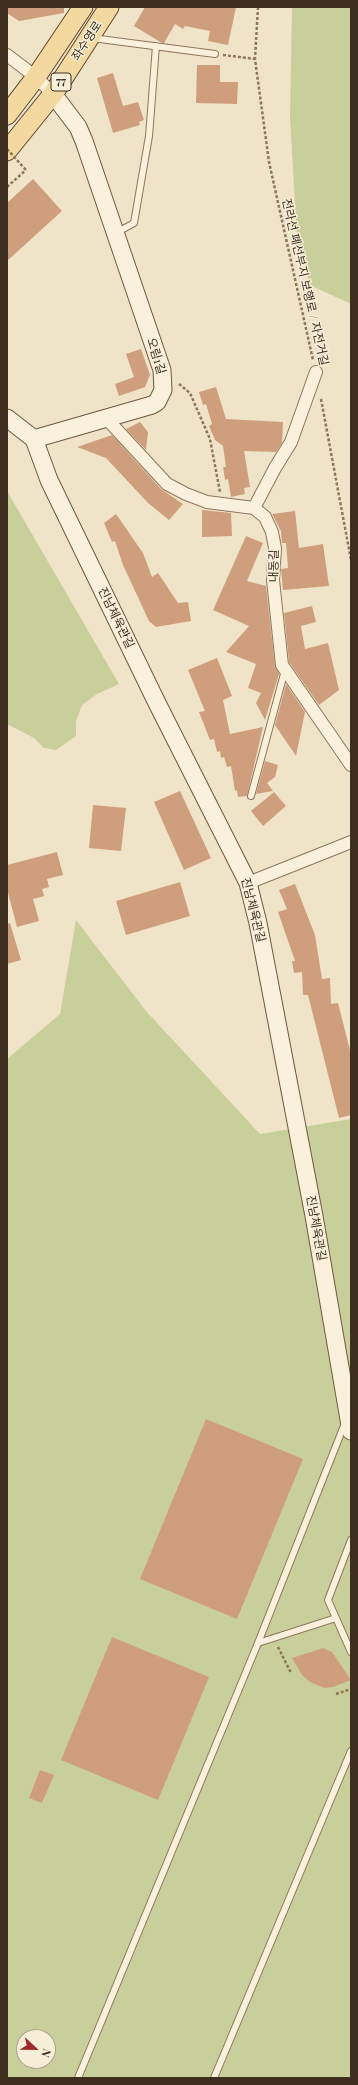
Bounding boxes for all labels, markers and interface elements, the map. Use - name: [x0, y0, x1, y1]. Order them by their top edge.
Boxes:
- street label: 좌수영로: [69, 19, 105, 63]
- road number: 77: [51, 73, 71, 91]
- street label: 전라선 폐선부지 보행로 / 자전거길: [279, 197, 331, 367]
- street label: 오림1길: [144, 336, 168, 376]
- street label: 내동길: [267, 549, 281, 583]
- street label: 진남체육관길: [95, 585, 137, 651]
- street label: 진남체육관길: [238, 876, 268, 944]
- street label: 진남체육관길: [303, 1194, 329, 1262]
- north arrow: [16, 2029, 56, 2069]
- text: N: [38, 2047, 55, 2060]

